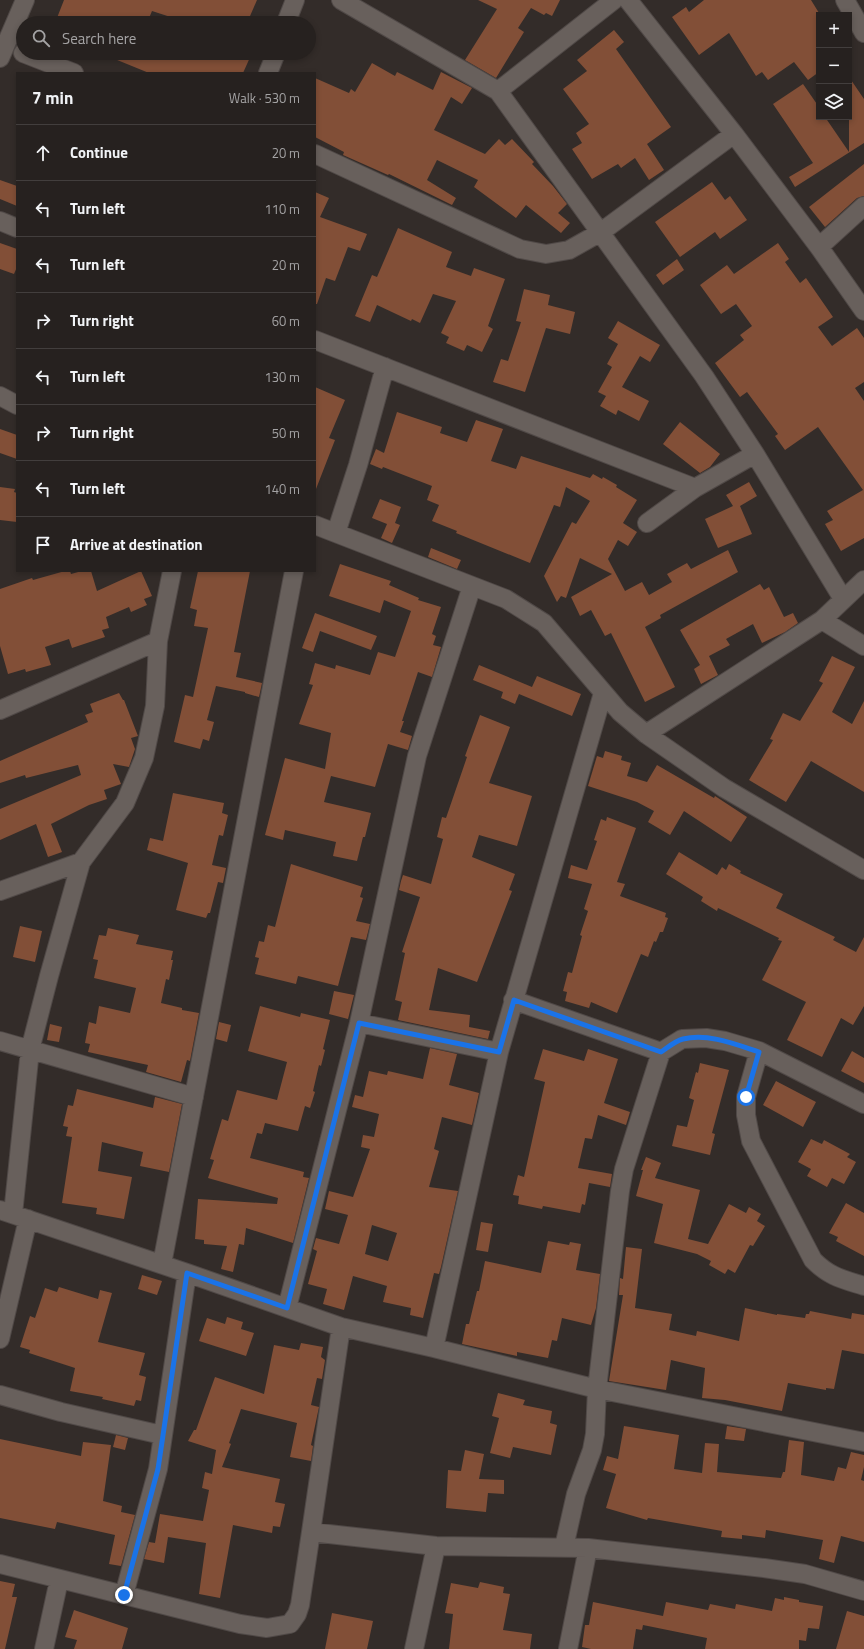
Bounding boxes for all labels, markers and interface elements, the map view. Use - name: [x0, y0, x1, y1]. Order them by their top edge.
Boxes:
- map controls: [816, 12, 852, 120]
- button: +: [816, 12, 852, 48]
- search box: [16, 16, 316, 60]
- icon: search: [30, 27, 52, 49]
- text: Search here: [62, 27, 136, 50]
- button: −: [816, 48, 852, 84]
- button: layers: [816, 84, 852, 120]
- text: 7 min: [32, 85, 73, 111]
- text: Walk · 530 m: [229, 88, 300, 108]
- text: Continue: [70, 141, 128, 164]
- icon: ahead: [32, 142, 54, 164]
- text: 20 m: [272, 143, 300, 163]
- text: Turn left: [70, 197, 125, 220]
- icon: left: [32, 198, 54, 220]
- text: 110 m: [264, 199, 300, 219]
- text: Turn left: [70, 253, 125, 276]
- icon: left: [32, 254, 54, 276]
- text: 20 m: [272, 255, 300, 275]
- text: Turn right: [70, 309, 134, 332]
- icon: right: [32, 310, 54, 332]
- text: 60 m: [272, 311, 300, 331]
- text: Turn left: [70, 365, 125, 388]
- icon: left: [32, 366, 54, 388]
- text: 130 m: [264, 367, 300, 387]
- text: Turn right: [70, 421, 134, 444]
- icon: right: [32, 422, 54, 444]
- text: 50 m: [272, 423, 300, 443]
- text: Turn left: [70, 477, 125, 500]
- icon: left: [32, 478, 54, 500]
- text: 140 m: [264, 479, 300, 499]
- text: Arrive at destination: [70, 533, 203, 556]
- icon: arrive: [32, 534, 54, 556]
- route start: [737, 1088, 755, 1106]
- route end: [115, 1586, 133, 1604]

